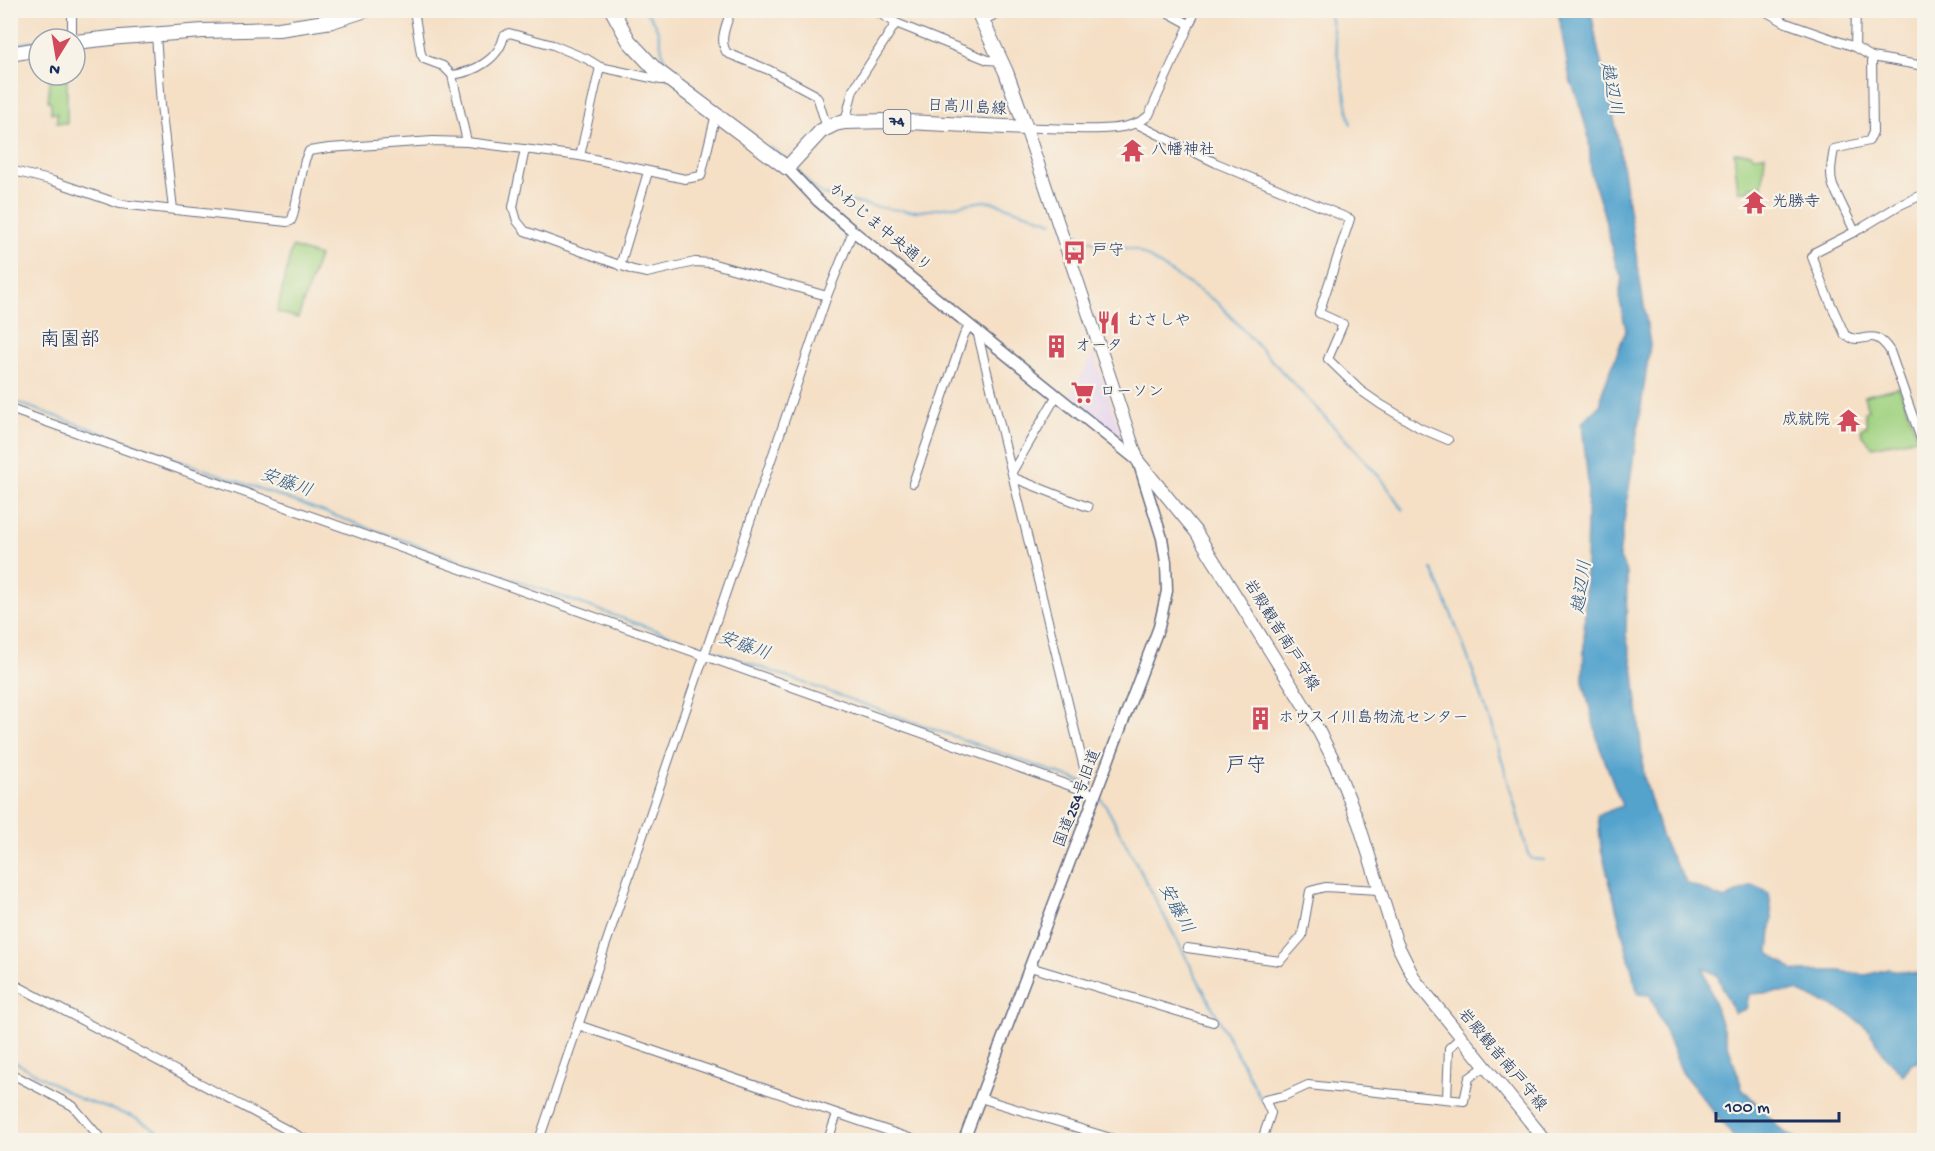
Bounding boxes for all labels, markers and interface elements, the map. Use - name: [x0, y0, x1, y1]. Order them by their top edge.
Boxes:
- north arrow: [27, 27, 87, 87]
- text: N: [47, 58, 62, 79]
- water label: 越辺川: [1594, 59, 1626, 118]
- street label: 日高川島線: [927, 95, 1008, 121]
- road number: 74: [884, 110, 910, 134]
- temple icon: 八幡神社: [1120, 138, 1146, 164]
- place label: 八幡神社: [1151, 141, 1215, 161]
- street label: かわじま中央通り: [824, 180, 935, 277]
- temple icon: 光勝寺: [1741, 190, 1767, 216]
- place label: 光勝寺: [1772, 193, 1820, 213]
- bus stop icon: 戸守: [1061, 239, 1087, 265]
- place label: 戸守: [1092, 242, 1124, 262]
- restaurant icon: むさしや: [1096, 309, 1122, 335]
- place label: むさしや: [1127, 312, 1191, 332]
- district label: 南園部: [40, 328, 100, 353]
- building icon: オータ: [1044, 334, 1070, 360]
- place label: オータ: [1075, 338, 1123, 357]
- supermarket icon: ローソン: [1069, 380, 1095, 406]
- place label: ローソン: [1100, 384, 1164, 403]
- temple icon: 成就院: [1835, 408, 1861, 434]
- place label: 成就院: [1782, 411, 1830, 431]
- water label: 安藤川: [257, 464, 315, 503]
- water label: 越辺川: [1568, 559, 1597, 616]
- street label: 岩殿観音南戸守線: [1238, 576, 1324, 695]
- water label: 安藤川: [715, 627, 773, 666]
- building icon: ホウスイ川島物流センター: [1247, 706, 1273, 732]
- place label: ホウスイ川島物流センター: [1278, 709, 1468, 729]
- street label: 国道254号旧道: [1051, 747, 1106, 851]
- district label: 戸守: [1226, 755, 1266, 779]
- water label: 安藤川: [1153, 880, 1198, 938]
- street label: 岩殿観音南戸守線: [1453, 1005, 1551, 1116]
- scale bar: [1716, 1085, 1839, 1123]
- text: 100 m: [1724, 1098, 1770, 1119]

